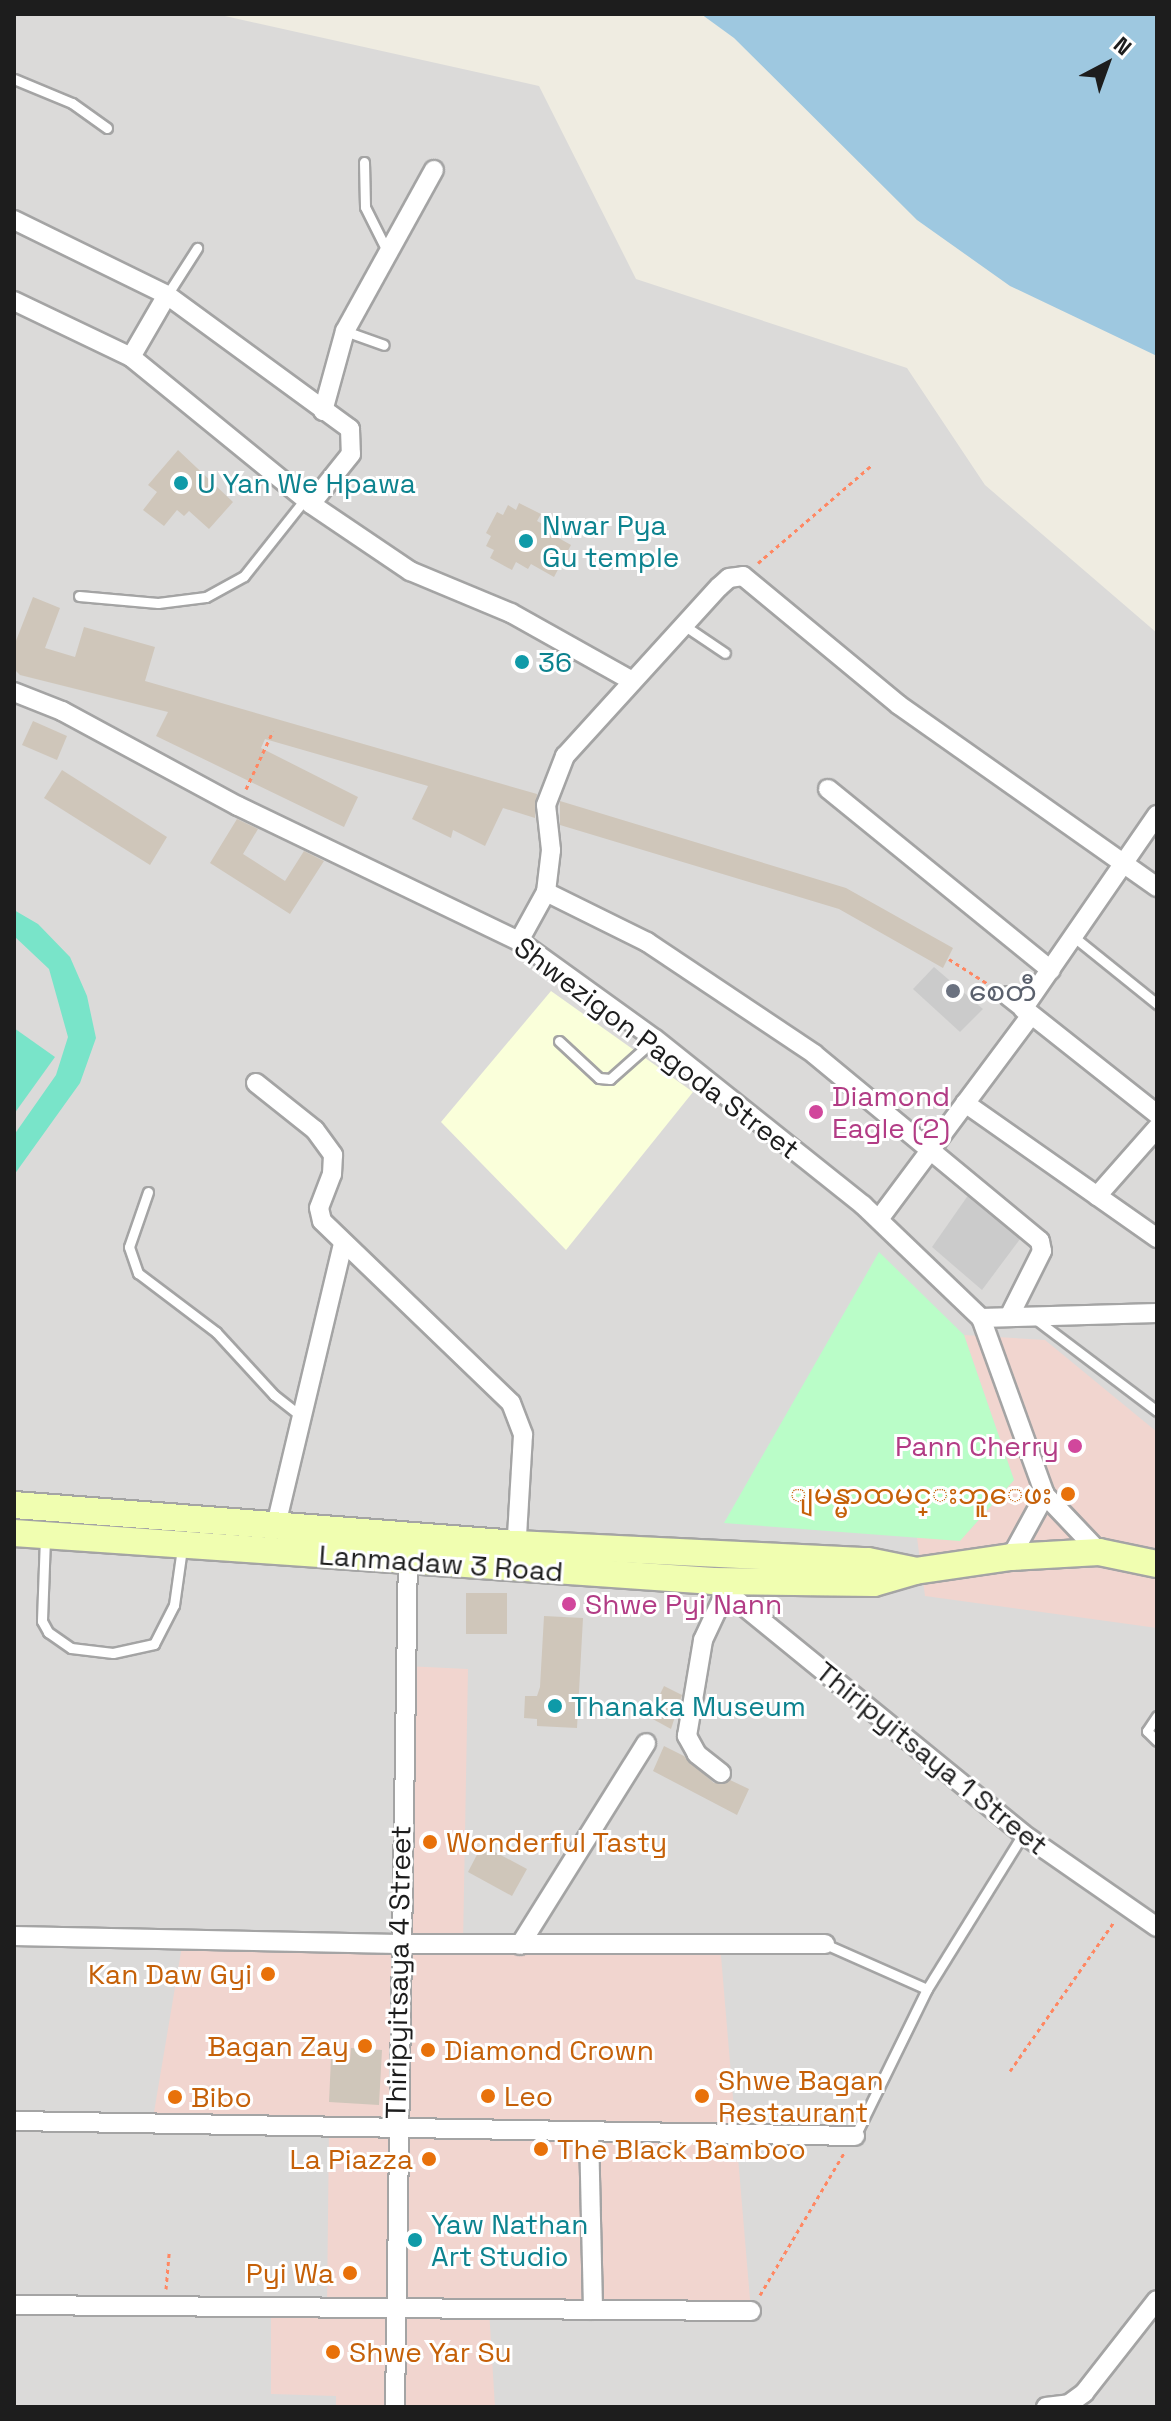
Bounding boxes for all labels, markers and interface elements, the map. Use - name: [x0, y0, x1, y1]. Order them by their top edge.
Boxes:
- north arrow: [1067, 24, 1147, 104]
- text: N: [1108, 30, 1137, 61]
- place label: U Yan We Hpawa: [197, 466, 417, 500]
- marker: U Yan We Hpawa: [172, 474, 190, 492]
- place label: Nwar Pya Gu temple: [542, 508, 679, 574]
- marker: Nwar Pya Gu temple: [517, 532, 535, 550]
- place label: 36: [538, 645, 572, 679]
- marker: 36: [513, 653, 531, 671]
- street label: Shwezigon Pagoda Street: [508, 930, 806, 1166]
- place label: စေတီ: [969, 974, 1037, 1008]
- marker: စေတီ: [944, 982, 962, 1000]
- place label: Diamond Eagle (2): [832, 1079, 950, 1145]
- marker: Diamond Eagle (2): [807, 1103, 825, 1121]
- place label: Pann Cherry: [895, 1429, 1059, 1463]
- marker: Pann Cherry: [1066, 1437, 1084, 1455]
- place label: ျမန္မာထမင္းဘူေဖး: [790, 1477, 1052, 1511]
- marker: ျမန္မာထမင္းဘူေဖး: [1059, 1485, 1077, 1503]
- street label: Lanmadaw 3 Road: [318, 1538, 564, 1588]
- place label: Shwe Pyi Nann: [585, 1587, 782, 1621]
- marker: Shwe Pyi Nann: [560, 1595, 578, 1613]
- street label: Thiripyitsaya 1 Street: [809, 1654, 1055, 1862]
- place label: Thanaka Museum: [571, 1689, 806, 1723]
- marker: Thanaka Museum: [546, 1697, 564, 1715]
- street label: Thiripyitsaya 4 Street: [379, 1825, 417, 2119]
- place label: Wonderful Tasty: [446, 1825, 668, 1859]
- marker: Wonderful Tasty: [421, 1833, 439, 1851]
- place label: Kan Daw Gyi: [88, 1957, 252, 1991]
- marker: Kan Daw Gyi: [259, 1965, 277, 1983]
- place label: Bagan Zay: [207, 2029, 349, 2063]
- place label: Diamond Crown: [444, 2033, 654, 2067]
- marker: Bagan Zay: [356, 2037, 374, 2055]
- marker: Diamond Crown: [419, 2041, 437, 2059]
- place label: Shwe Bagan Restaurant: [718, 2063, 884, 2129]
- place label: Leo: [504, 2079, 553, 2113]
- place label: Bibo: [191, 2080, 252, 2114]
- marker: Leo: [479, 2087, 497, 2105]
- marker: Shwe Bagan Restaurant: [693, 2087, 711, 2105]
- marker: Bibo: [166, 2088, 184, 2106]
- place label: The Black Bamboo: [557, 2132, 806, 2166]
- marker: The Black Bamboo: [532, 2140, 550, 2158]
- place label: La Piazza: [289, 2142, 413, 2176]
- marker: La Piazza: [420, 2150, 438, 2168]
- place label: Yaw Nathan Art Studio: [431, 2207, 588, 2273]
- marker: Yaw Nathan Art Studio: [406, 2231, 424, 2249]
- place label: Pyi Wa: [246, 2256, 334, 2290]
- marker: Pyi Wa: [341, 2264, 359, 2282]
- place label: Shwe Yar Su: [349, 2335, 512, 2369]
- marker: Shwe Yar Su: [324, 2343, 342, 2361]

